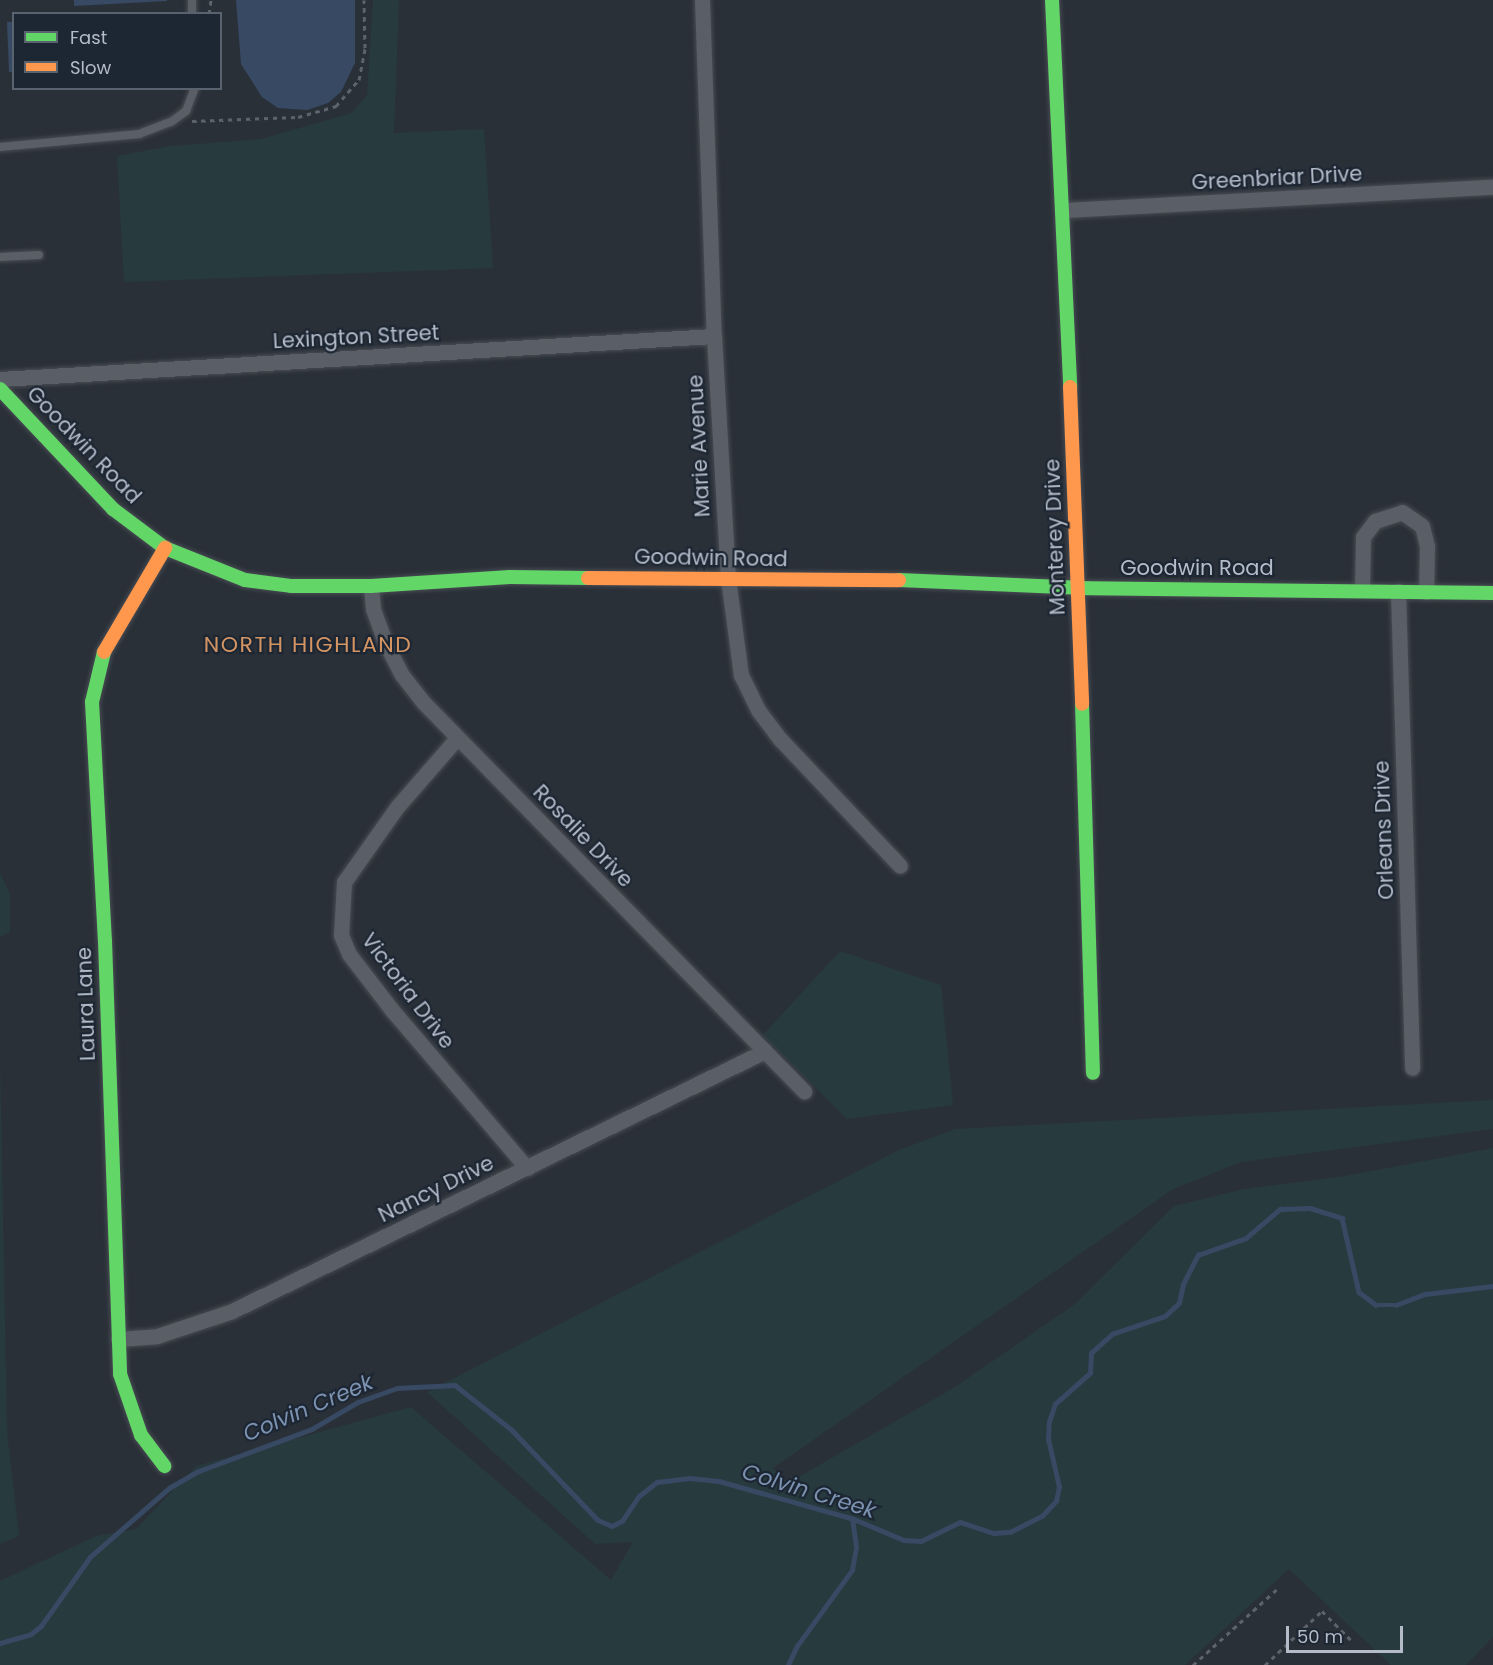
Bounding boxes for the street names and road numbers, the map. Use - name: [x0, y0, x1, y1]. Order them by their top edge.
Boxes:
- street label: Greenbriar Drive: [1191, 161, 1363, 195]
- street label: Lexington Street: [272, 320, 440, 354]
- street label: Marie Avenue: [683, 374, 715, 518]
- street label: Goodwin Road: [22, 381, 146, 509]
- street label: Monterey Drive: [1040, 458, 1070, 616]
- street label: Goodwin Road: [634, 544, 788, 572]
- street label: Goodwin Road: [1120, 555, 1274, 581]
- street label: Orleans Drive: [1369, 760, 1399, 900]
- street label: Rosalie Drive: [528, 779, 638, 893]
- street label: Victoria Drive: [356, 928, 460, 1054]
- street label: Laura Lane: [71, 947, 101, 1061]
- street label: Nancy Drive: [374, 1150, 498, 1228]

